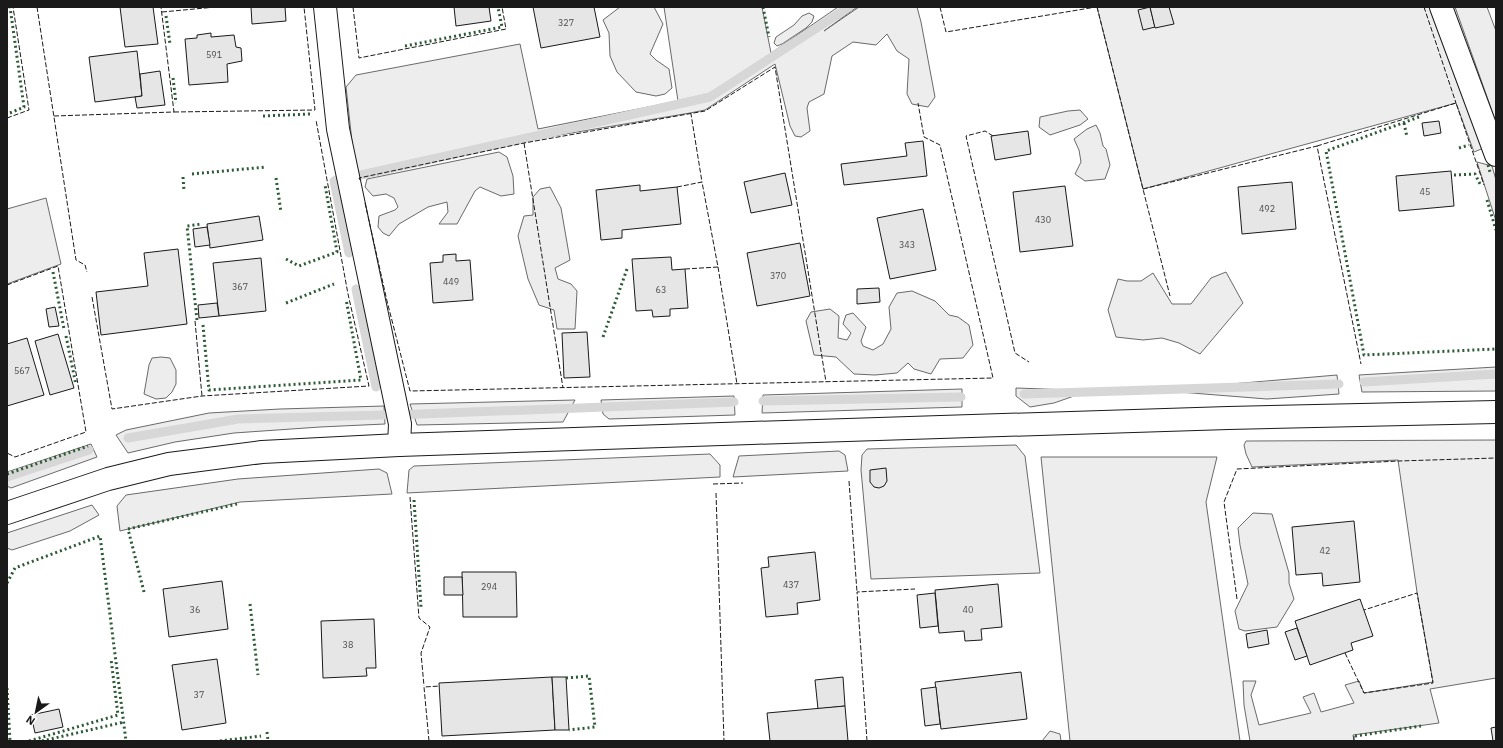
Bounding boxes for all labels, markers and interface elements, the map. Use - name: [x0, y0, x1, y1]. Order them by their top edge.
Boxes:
- house number: 327: [558, 17, 574, 28]
- house number: 591: [206, 49, 222, 60]
- house number: 45: [1420, 186, 1430, 197]
- house number: 492: [1259, 203, 1275, 214]
- house number: 430: [1035, 214, 1051, 225]
- house number: 343: [899, 239, 915, 250]
- house number: 370: [770, 270, 786, 281]
- house number: 449: [443, 276, 459, 287]
- house number: 367: [232, 281, 248, 292]
- house number: 63: [656, 284, 666, 295]
- house number: 567: [14, 365, 30, 376]
- house number: 42: [1320, 545, 1330, 556]
- house number: 437: [783, 579, 799, 590]
- house number: 294: [481, 581, 497, 592]
- house number: 36: [190, 604, 200, 615]
- house number: 40: [963, 604, 973, 615]
- house number: 38: [343, 639, 353, 650]
- house number: 37: [194, 689, 204, 700]
- north arrow: [16, 692, 56, 732]
- text: N: [23, 712, 38, 728]

